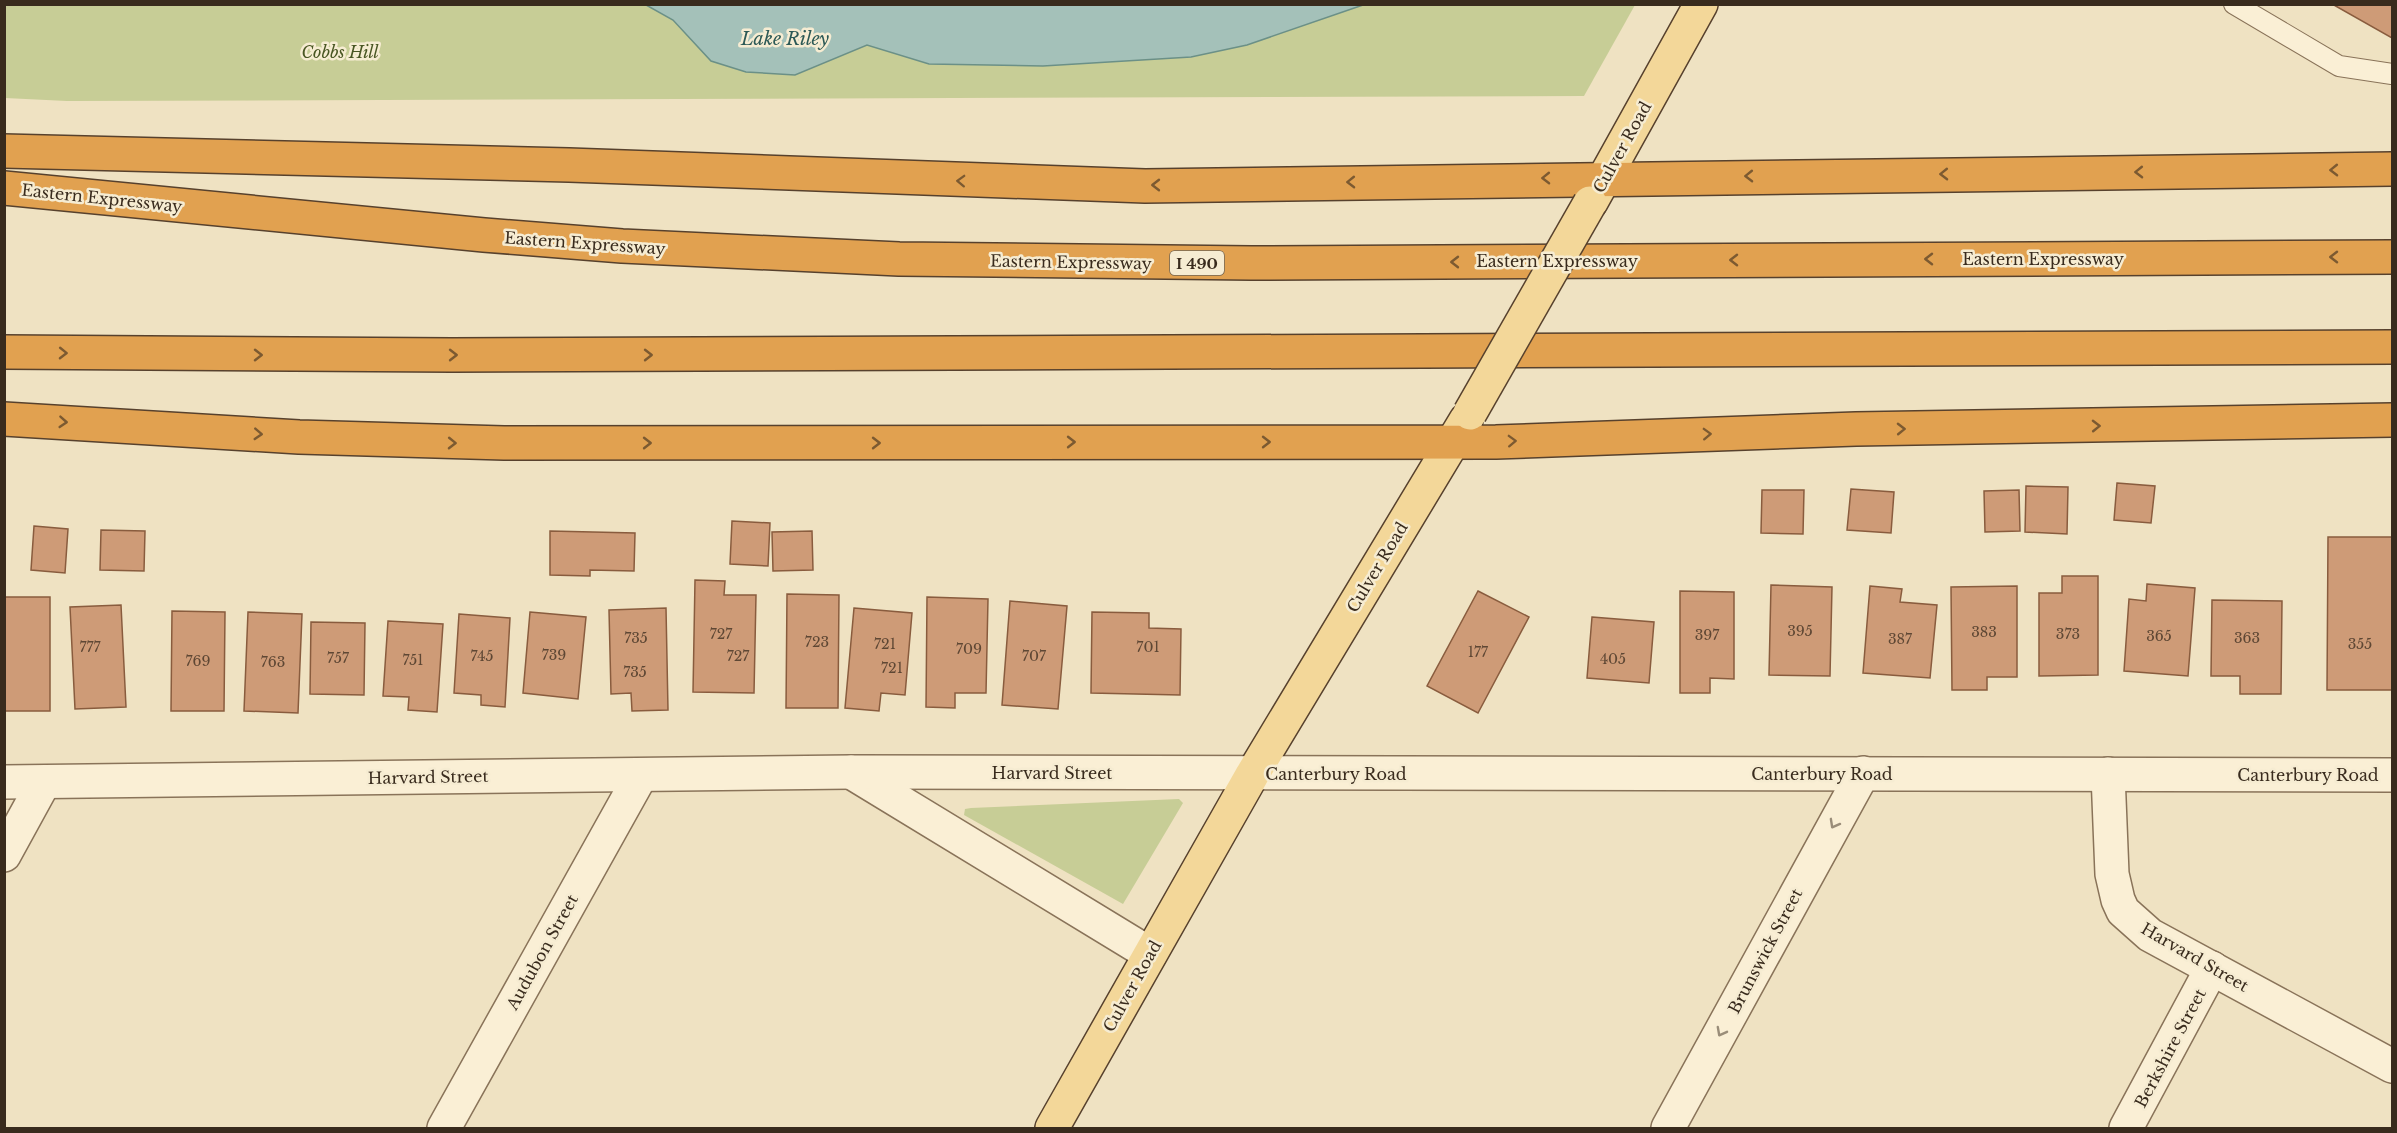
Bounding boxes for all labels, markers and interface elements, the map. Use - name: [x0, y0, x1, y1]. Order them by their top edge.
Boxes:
- water label: Lake Riley: [740, 28, 830, 50]
- park label: Cobbs Hill: [301, 42, 380, 62]
- street label: Culver Road: [1589, 98, 1655, 196]
- one-way arrow: [2330, 164, 2339, 176]
- one-way arrow: [2135, 166, 2144, 178]
- one-way arrow: [1940, 168, 1949, 180]
- one-way arrow: [1745, 170, 1754, 182]
- one-way arrow: [1542, 172, 1551, 185]
- one-way arrow: [957, 174, 966, 187]
- one-way arrow: [1347, 176, 1356, 188]
- one-way arrow: [1152, 179, 1161, 192]
- street label: Eastern Expressway: [21, 180, 184, 216]
- street label: Eastern Expressway: [504, 227, 667, 259]
- street label: Eastern Expressway: [1962, 249, 2125, 269]
- street label: Eastern Expressway: [990, 251, 1153, 273]
- road number: I 490: [1170, 251, 1224, 275]
- street label: Eastern Expressway: [1476, 251, 1639, 271]
- one-way arrow: [2330, 251, 2339, 263]
- one-way arrow: [1925, 253, 1934, 265]
- one-way arrow: [1730, 254, 1739, 266]
- one-way arrow: [1451, 256, 1460, 268]
- one-way arrow: [58, 347, 67, 359]
- one-way arrow: [643, 348, 652, 361]
- one-way arrow: [253, 349, 262, 361]
- one-way arrow: [448, 349, 457, 361]
- one-way arrow: [58, 416, 67, 429]
- one-way arrow: [2092, 420, 2101, 432]
- one-way arrow: [1897, 422, 1906, 435]
- one-way arrow: [253, 428, 262, 441]
- one-way arrow: [1702, 428, 1711, 440]
- one-way arrow: [1507, 435, 1516, 447]
- one-way arrow: [448, 436, 457, 449]
- one-way arrow: [1066, 436, 1075, 448]
- one-way arrow: [1261, 436, 1270, 448]
- one-way arrow: [643, 437, 652, 449]
- one-way arrow: [871, 437, 880, 449]
- street label: Culver Road: [1342, 518, 1412, 616]
- house number: 395: [1787, 622, 1813, 640]
- house number: 383: [1971, 623, 1997, 641]
- house number: 727: [710, 625, 733, 643]
- house number: 373: [2056, 625, 2080, 643]
- house number: 397: [1695, 626, 1720, 644]
- house number: 365: [2146, 627, 2172, 645]
- house number: 735: [624, 629, 648, 647]
- house number: 363: [2234, 629, 2260, 647]
- house number: 387: [1888, 630, 1913, 648]
- house number: 723: [805, 633, 829, 651]
- house number: 721: [874, 635, 896, 653]
- house number: 355: [2348, 635, 2372, 653]
- house number: 777: [79, 638, 102, 656]
- house number: 701: [1136, 638, 1160, 656]
- house number: 709: [956, 640, 982, 658]
- house number: 177: [1468, 643, 1489, 661]
- house number: 739: [542, 646, 566, 664]
- house number: 745: [471, 647, 493, 665]
- house number: 727: [727, 647, 750, 665]
- house number: 707: [1022, 647, 1047, 665]
- house number: 757: [327, 649, 350, 667]
- house number: 405: [1600, 650, 1626, 668]
- house number: 751: [402, 651, 424, 669]
- house number: 769: [185, 652, 211, 670]
- house number: 763: [261, 653, 285, 671]
- house number: 721: [881, 659, 903, 677]
- house number: 735: [623, 663, 647, 681]
- street label: Harvard Street: [992, 763, 1112, 783]
- street label: Canterbury Road: [1265, 764, 1407, 784]
- street label: Canterbury Road: [1751, 764, 1893, 784]
- street label: Canterbury Road: [2237, 765, 2379, 785]
- street label: Harvard Street: [367, 766, 489, 788]
- one-way arrow: [1830, 818, 1841, 828]
- street label: Brunswick Street: [1724, 885, 1806, 1017]
- street label: Audubon Street: [501, 891, 582, 1014]
- street label: Harvard Street: [2138, 918, 2252, 996]
- street label: Culver Road: [1099, 937, 1165, 1035]
- street label: Berkshire Street: [2130, 985, 2210, 1111]
- one-way arrow: [1717, 1026, 1728, 1036]

